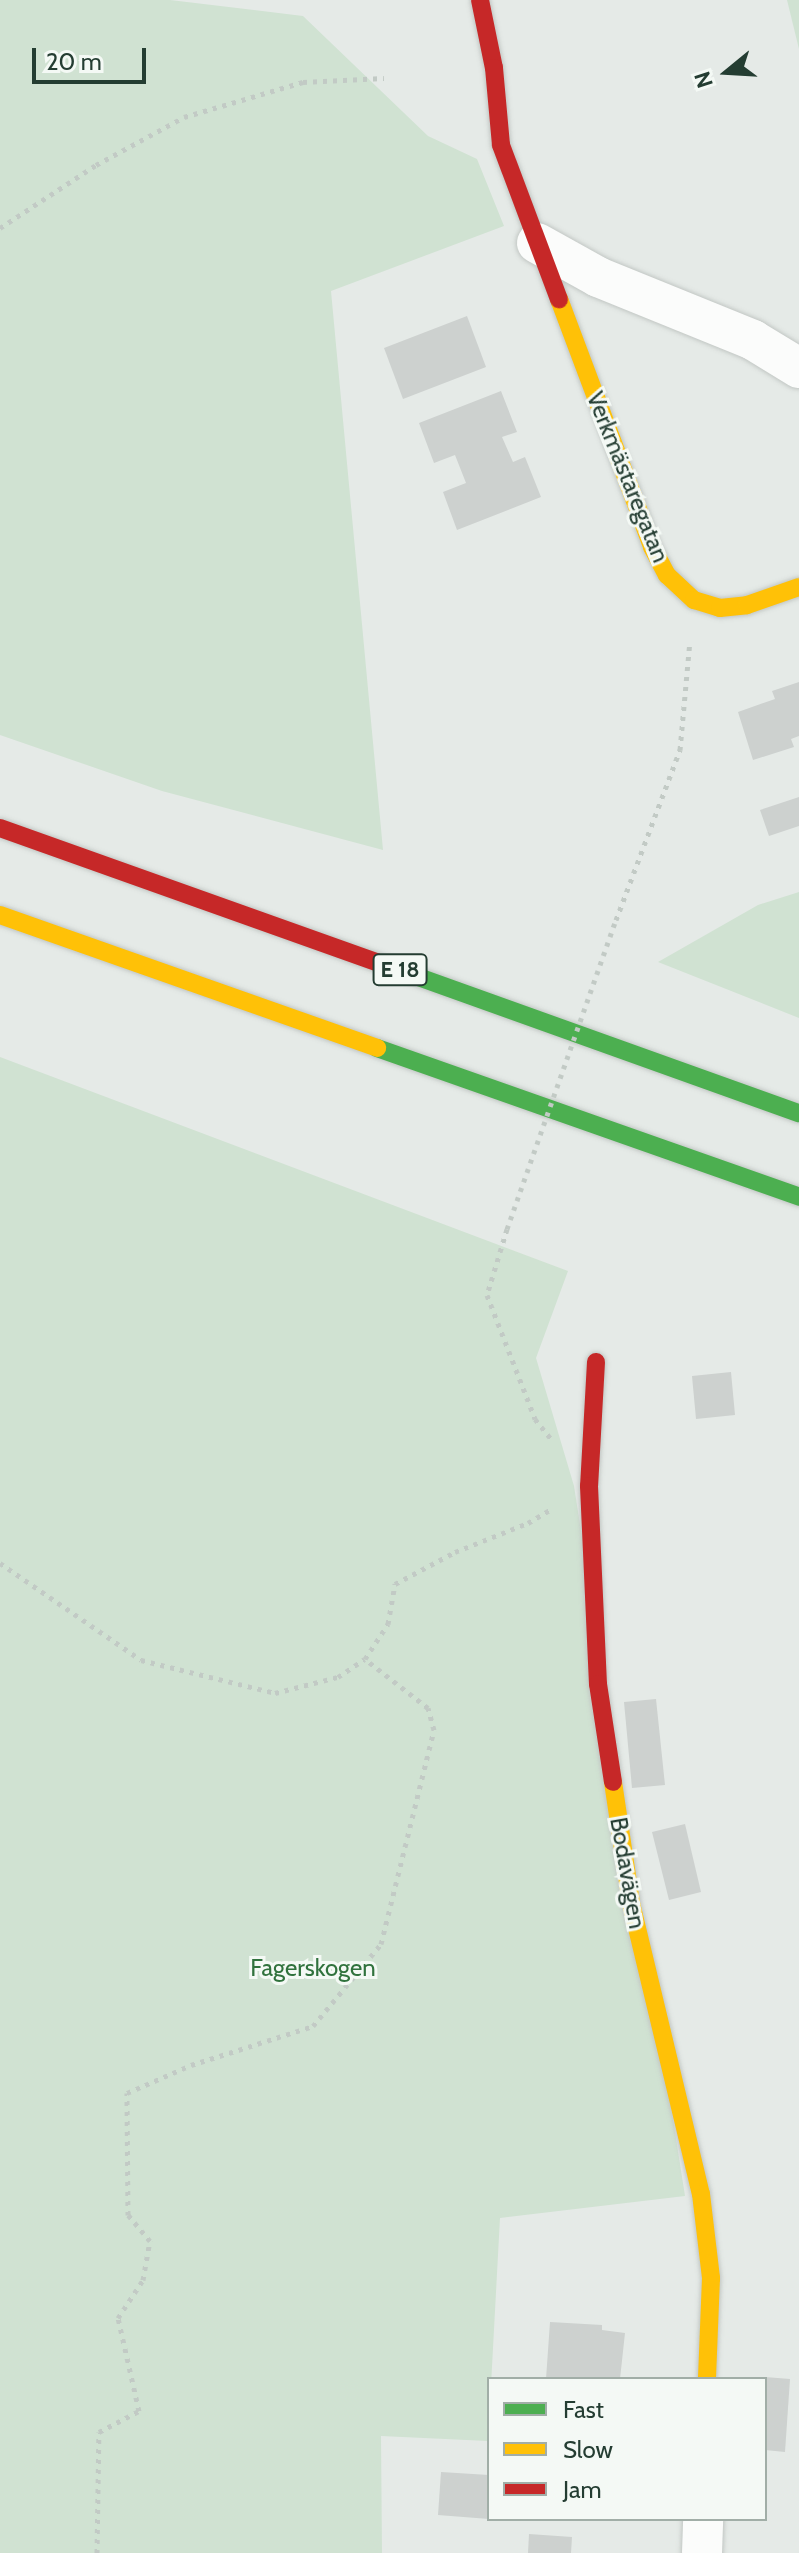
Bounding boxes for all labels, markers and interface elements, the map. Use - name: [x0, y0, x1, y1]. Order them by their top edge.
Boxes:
- scale bar: [36, 32, 150, 82]
- north arrow: [687, 32, 767, 112]
- text: 20 m: [46, 47, 102, 76]
- text: N: [688, 68, 719, 91]
- street label: Verkmästaregatan: [581, 387, 675, 567]
- road number: E 18: [372, 952, 428, 988]
- street label: Bodavägen: [604, 1815, 652, 1931]
- park label: Fagerskogen: [250, 1954, 376, 1982]
- legend: [487, 2377, 767, 2521]
- text: Fast: [563, 2395, 604, 2424]
- text: Slow: [563, 2435, 613, 2464]
- text: Jam: [563, 2475, 601, 2504]

